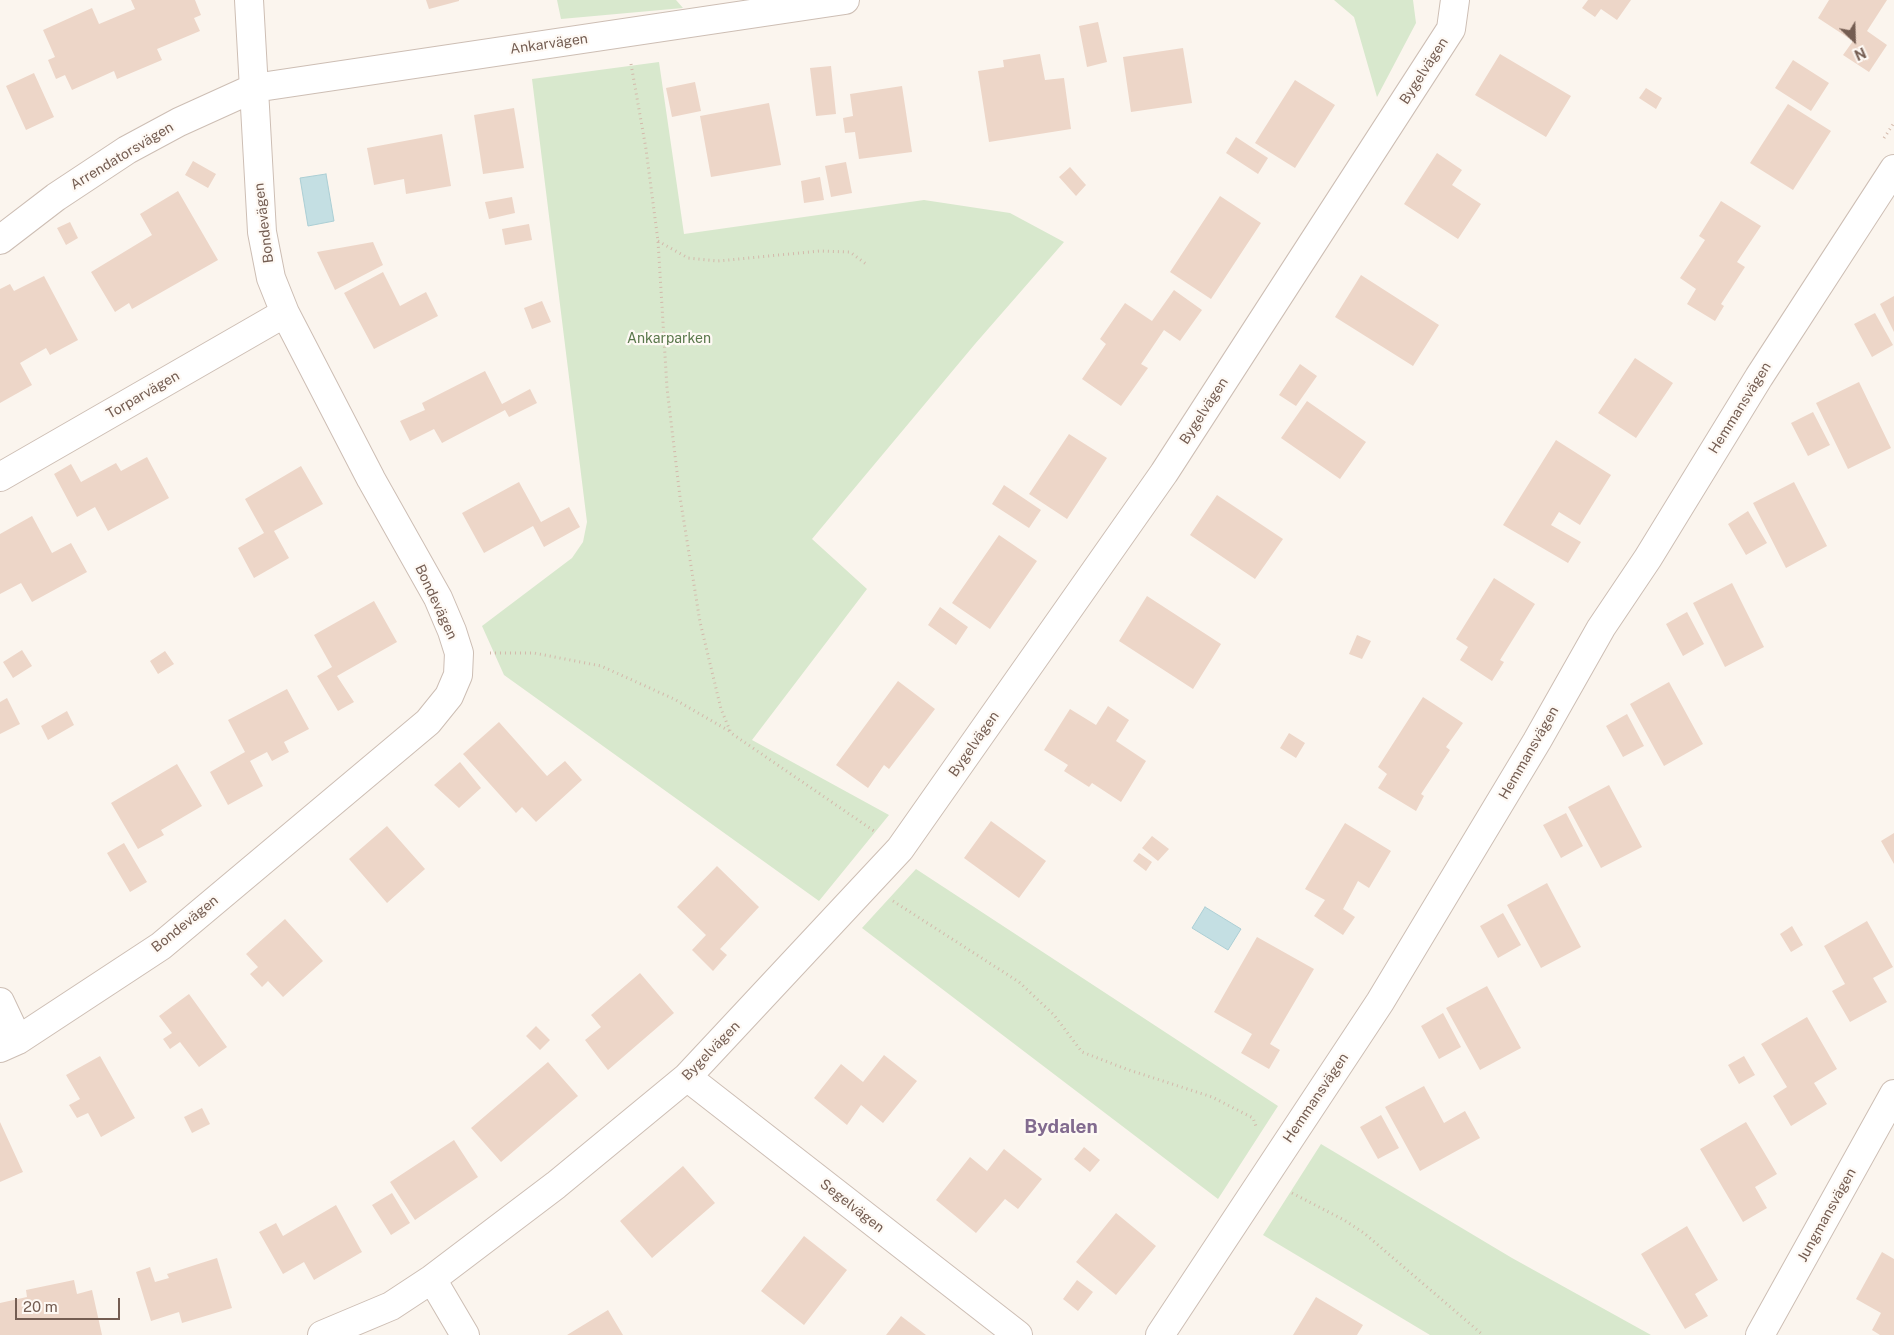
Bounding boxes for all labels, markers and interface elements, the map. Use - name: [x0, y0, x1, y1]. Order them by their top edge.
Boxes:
- north arrow: [1829, 15, 1879, 65]
- street label: Ankarvägen: [509, 30, 589, 58]
- street label: Bygelvägen: [1396, 35, 1452, 107]
- text: N: [1852, 44, 1868, 63]
- street label: Arrendatorsvägen: [67, 119, 177, 193]
- street label: Bondevägen: [251, 182, 277, 264]
- park label: Ankarparken: [627, 331, 711, 347]
- street label: Hemmansvägen: [1705, 359, 1775, 457]
- street label: Torparvägen: [104, 367, 182, 423]
- street label: Bygelvägen: [1176, 375, 1232, 447]
- street label: Bondevägen: [411, 562, 461, 642]
- street label: Hemmansvägen: [1496, 703, 1562, 803]
- street label: Bygelvägen: [945, 708, 1003, 780]
- street label: Bondevägen: [148, 892, 222, 956]
- street label: Bygelvägen: [679, 1018, 743, 1084]
- street label: Hemmansvägen: [1280, 1050, 1352, 1146]
- district label: Bydalen: [1024, 1116, 1098, 1138]
- street label: Jungmansvägen: [1794, 1165, 1860, 1265]
- street label: Segelvägen: [817, 1176, 887, 1236]
- scale bar: [18, 1288, 122, 1320]
- text: 20 m: [23, 1298, 58, 1315]

